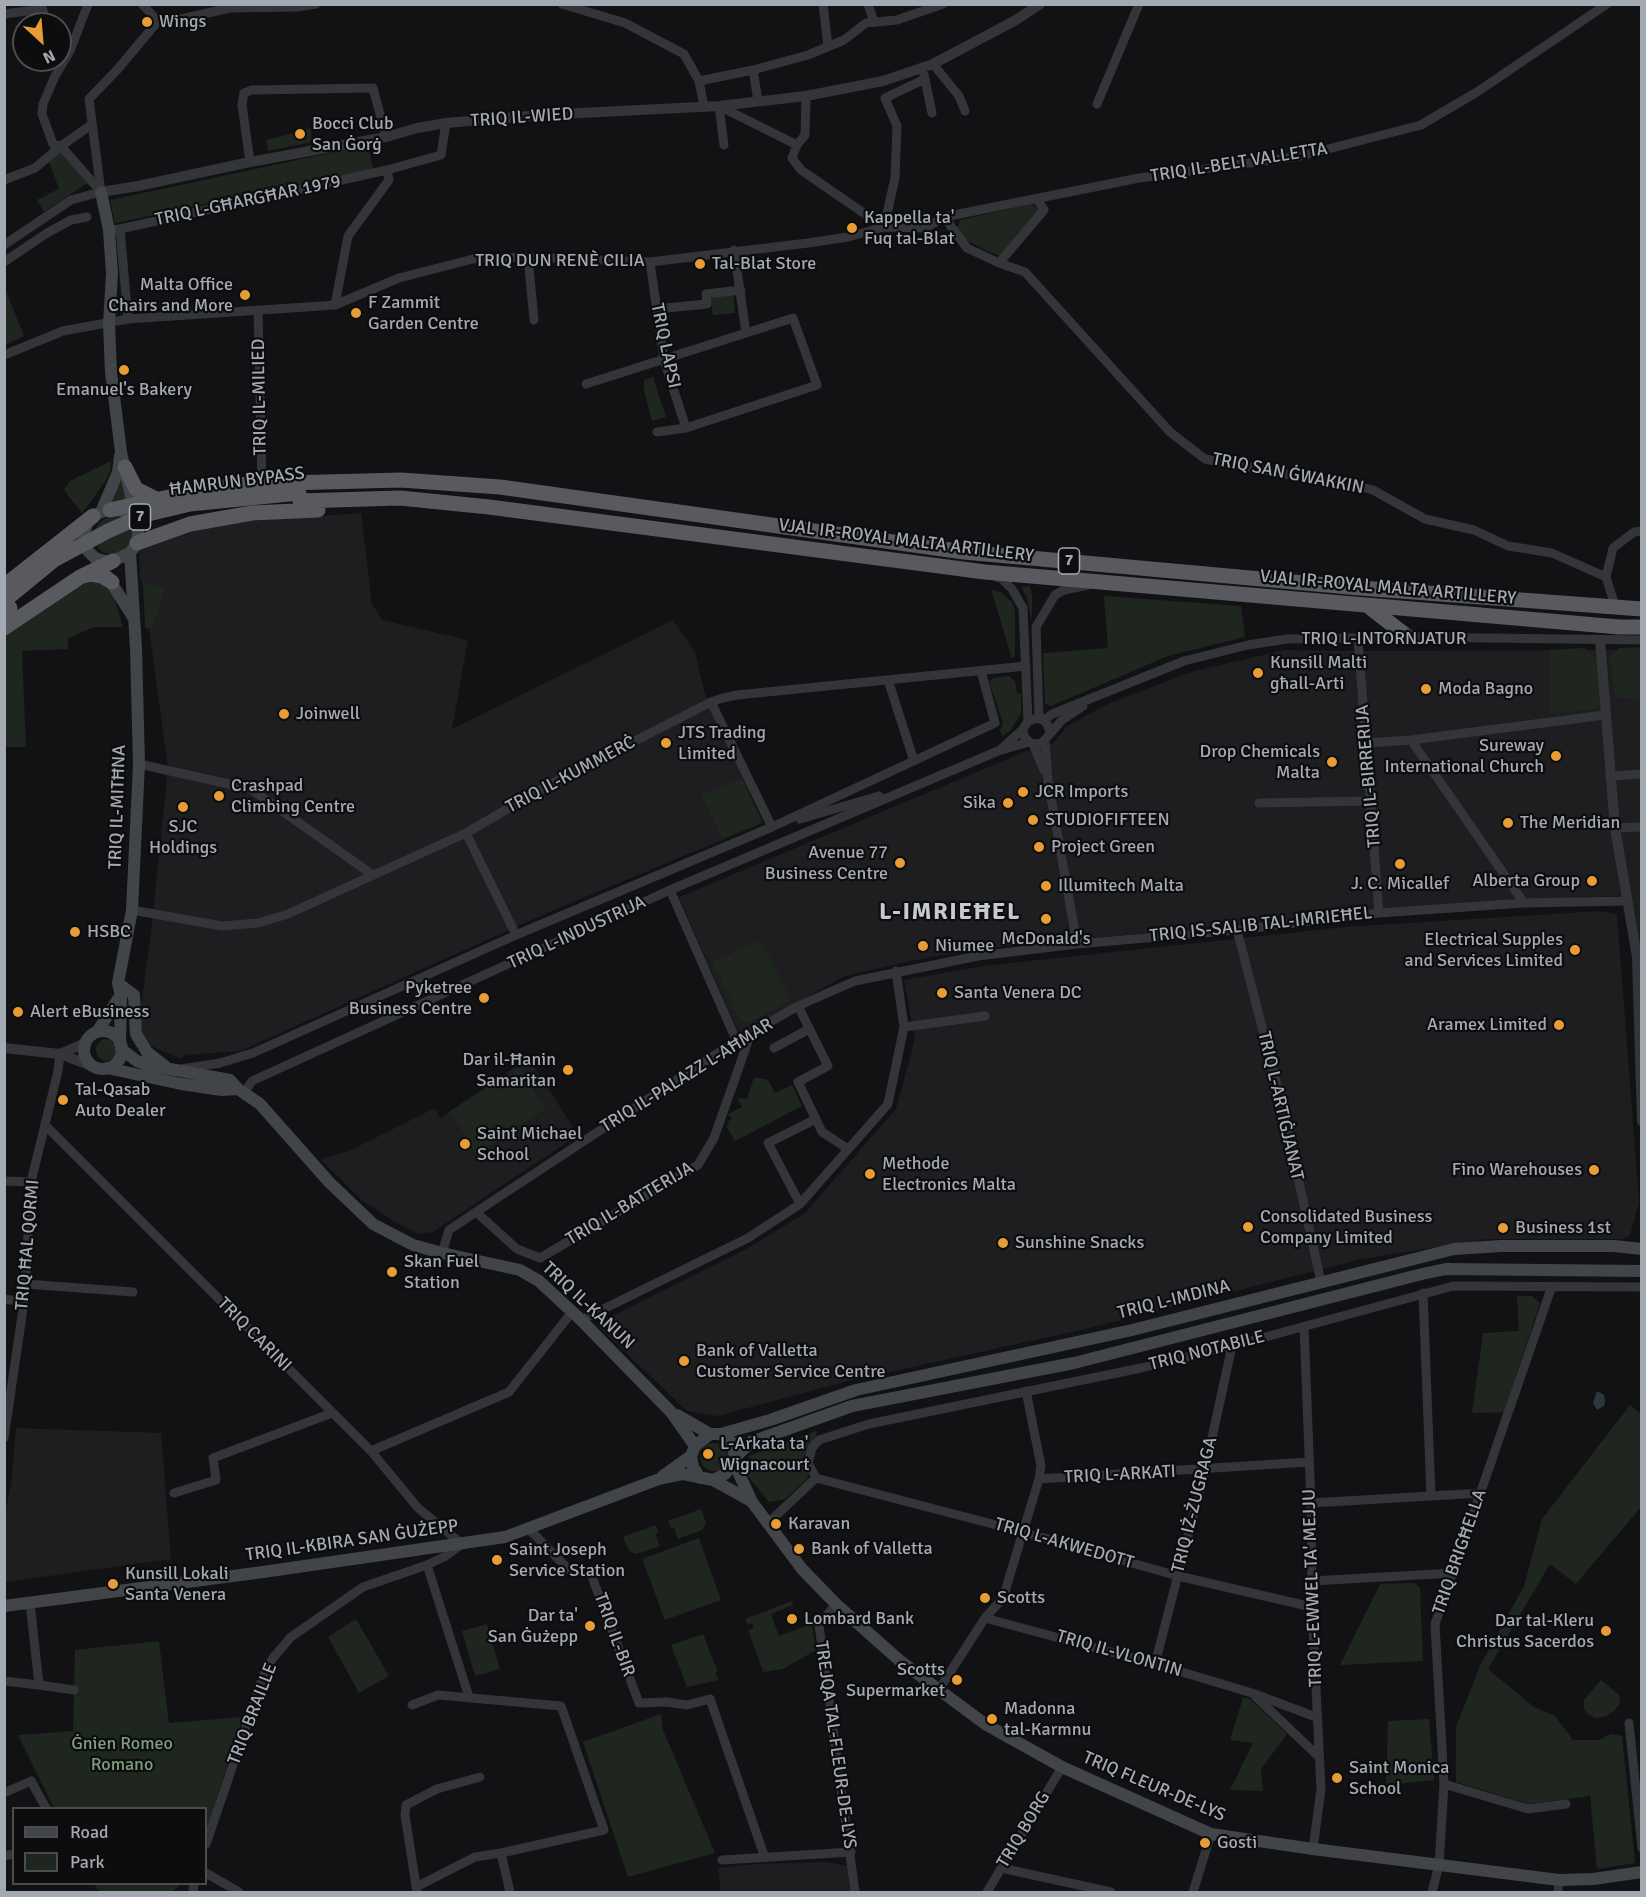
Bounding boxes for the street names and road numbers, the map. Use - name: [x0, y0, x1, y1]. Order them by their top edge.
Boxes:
- street label: TRIQ IL-WIED: [470, 104, 574, 132]
- street label: TRIQ IL-BELT VALLETTA: [1149, 138, 1329, 188]
- street label: TRIQ L-GĦARGĦAR 1979: [153, 171, 343, 231]
- street label: TRIQ DUN RENÈ CILIA: [475, 250, 645, 272]
- street label: TRIQ LAPSI: [645, 302, 685, 390]
- street label: TRIQ IL-MILIED: [248, 339, 272, 455]
- street label: TRIQ SAN ĠWAKKIN: [1210, 449, 1366, 499]
- street label: ĦAMRUN BYPASS: [168, 463, 306, 501]
- road number: 7: [130, 504, 150, 530]
- street label: VJAL IR-ROYAL MALTA ARTILLERY: [777, 515, 1035, 567]
- road number: 7: [1058, 548, 1080, 574]
- street label: VJAL IR-ROYAL MALTA ARTILLERY: [1259, 566, 1517, 610]
- street label: TRIQ L-INTORNJATUR: [1301, 628, 1467, 650]
- street label: TRIQ IL-BIRRERIJA: [1352, 704, 1386, 848]
- street label: TRIQ IL-KUMMERĊ: [503, 732, 639, 818]
- street label: TRIQ IL-MITĦNA: [105, 744, 131, 870]
- street label: TRIQ L-INDUSTRIJA: [505, 892, 649, 974]
- street label: TRIQ IS-SALIB TAL-IMRIEĦEL: [1149, 903, 1373, 947]
- street label: TRIQ IL-PALAZZ L-AĦMAR: [597, 1014, 777, 1138]
- street label: TRIQ L-ARTIĠJANAT: [1252, 1029, 1308, 1183]
- street label: TRIQ IL-BATTERIJA: [563, 1158, 697, 1250]
- street label: TRIQ ĦAL QORMI: [12, 1179, 44, 1311]
- street label: TRIQ IL-KANUN: [537, 1258, 639, 1354]
- street label: TRIQ L-IMDINA: [1116, 1276, 1232, 1324]
- street label: TRIQ CARINI: [212, 1293, 296, 1377]
- street label: TRIQ NOTABILE: [1147, 1326, 1267, 1376]
- street label: TRIQ IŻ-ŻUGRAGA: [1168, 1435, 1222, 1575]
- street label: TRIQ L-ARKATI: [1064, 1461, 1176, 1489]
- street label: TRIQ BRIGĦELLA: [1428, 1486, 1492, 1618]
- street label: TRIQ L-EWWEL TA' MEJJU: [1299, 1489, 1327, 1687]
- street label: TRIQ L-AKWEDOTT: [992, 1514, 1136, 1574]
- street label: TRIQ IL-KBIRA SAN ĠUŻEPP: [244, 1515, 460, 1567]
- street label: TRIQ IL-BIR: [589, 1590, 639, 1680]
- street label: TRIQ IL-VLONTIN: [1054, 1626, 1184, 1682]
- street label: TREJQA TAL-FLEUR-DE-LYS: [810, 1640, 860, 1850]
- street label: TRIQ BRAILLE: [224, 1660, 282, 1768]
- street label: TRIQ FLEUR-DE-LYS: [1079, 1747, 1229, 1827]
- street label: TRIQ BORG: [993, 1788, 1055, 1872]

